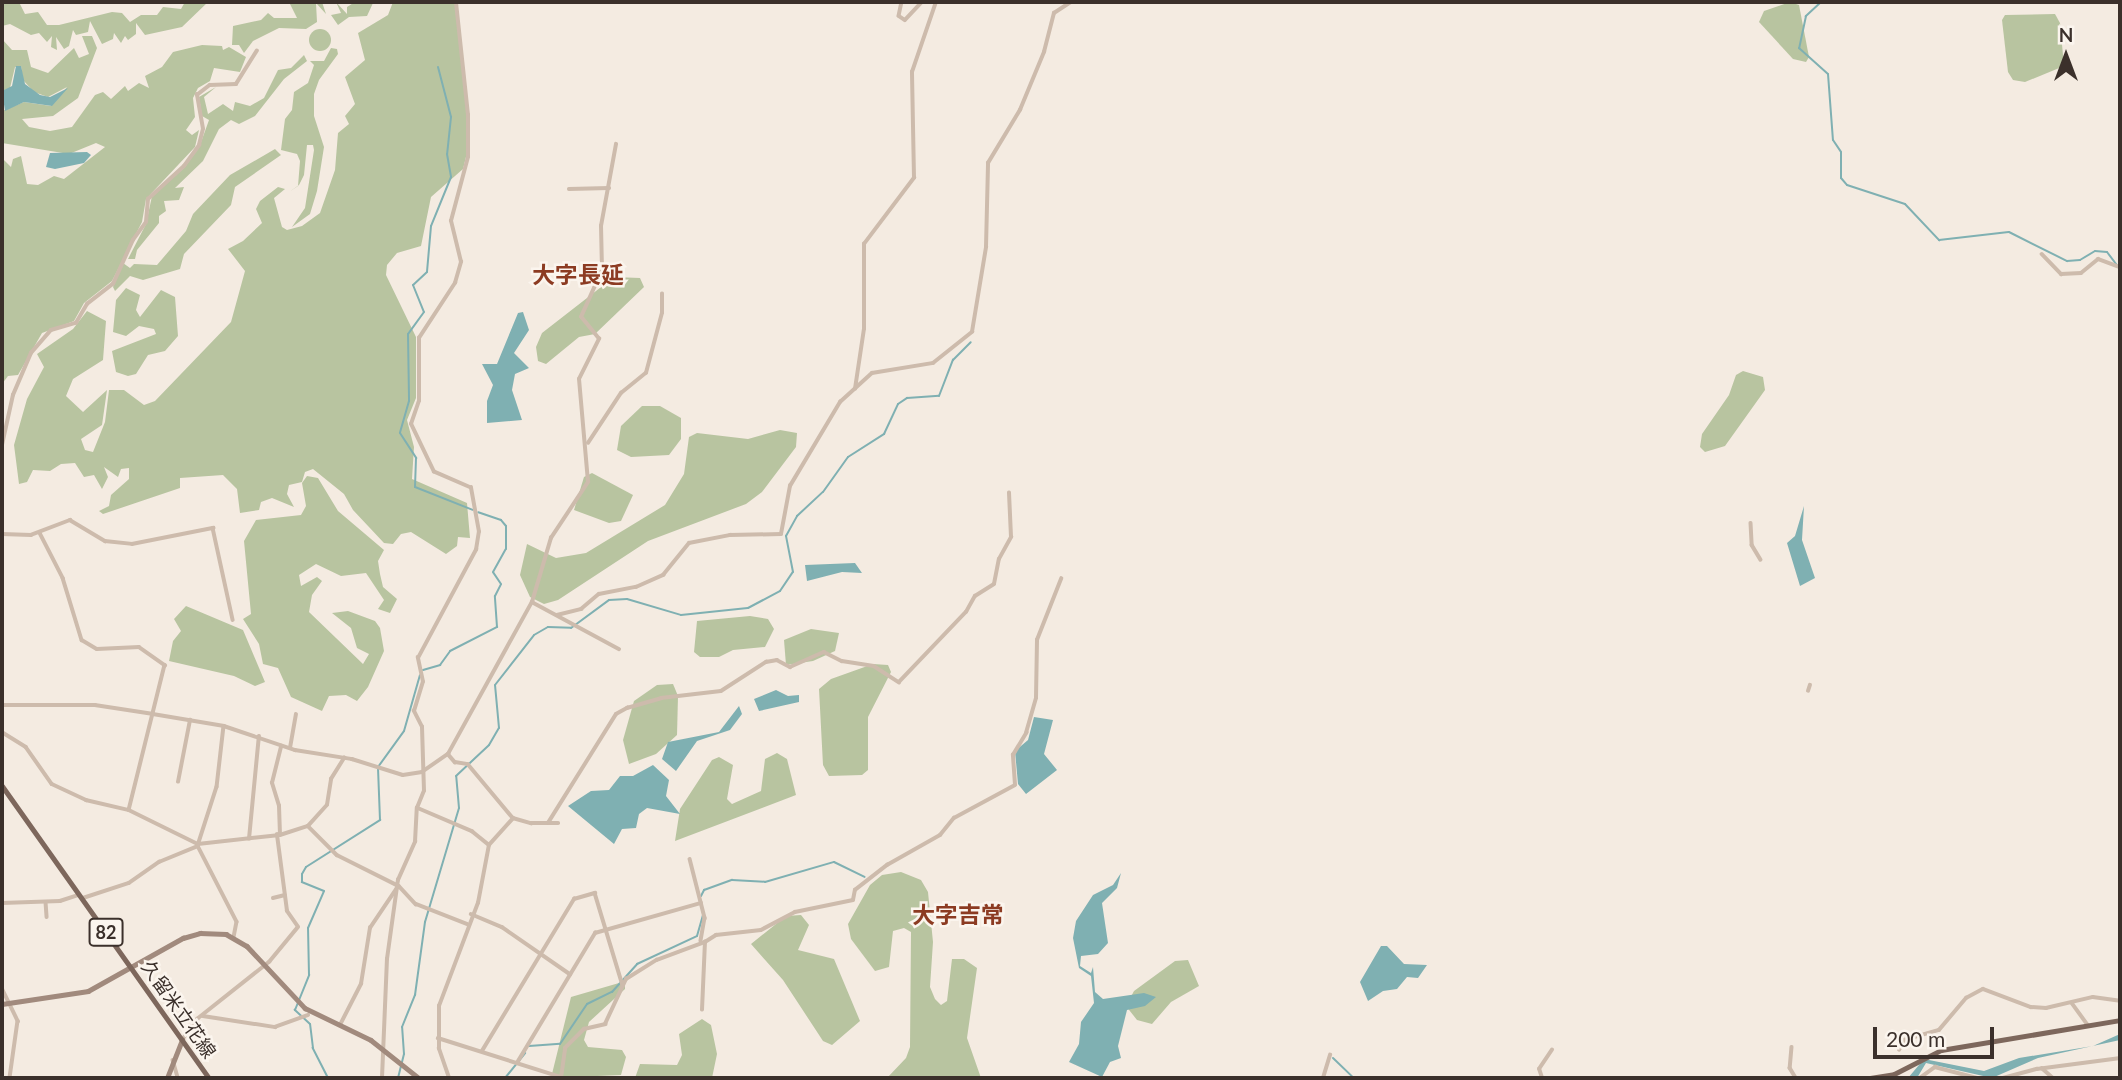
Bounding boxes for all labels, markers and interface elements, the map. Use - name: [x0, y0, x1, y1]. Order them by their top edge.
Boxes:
- north arrow: [2031, 21, 2101, 91]
- text: N: [2059, 23, 2073, 46]
- district label: 大字長延: [532, 260, 624, 288]
- district label: 大字吉常: [912, 900, 1004, 928]
- road number: 82: [88, 917, 124, 946]
- street label: 久留米立花線: [137, 956, 221, 1062]
- scale bar: [1877, 1014, 1998, 1058]
- text: 200 m: [1886, 1026, 1945, 1051]

